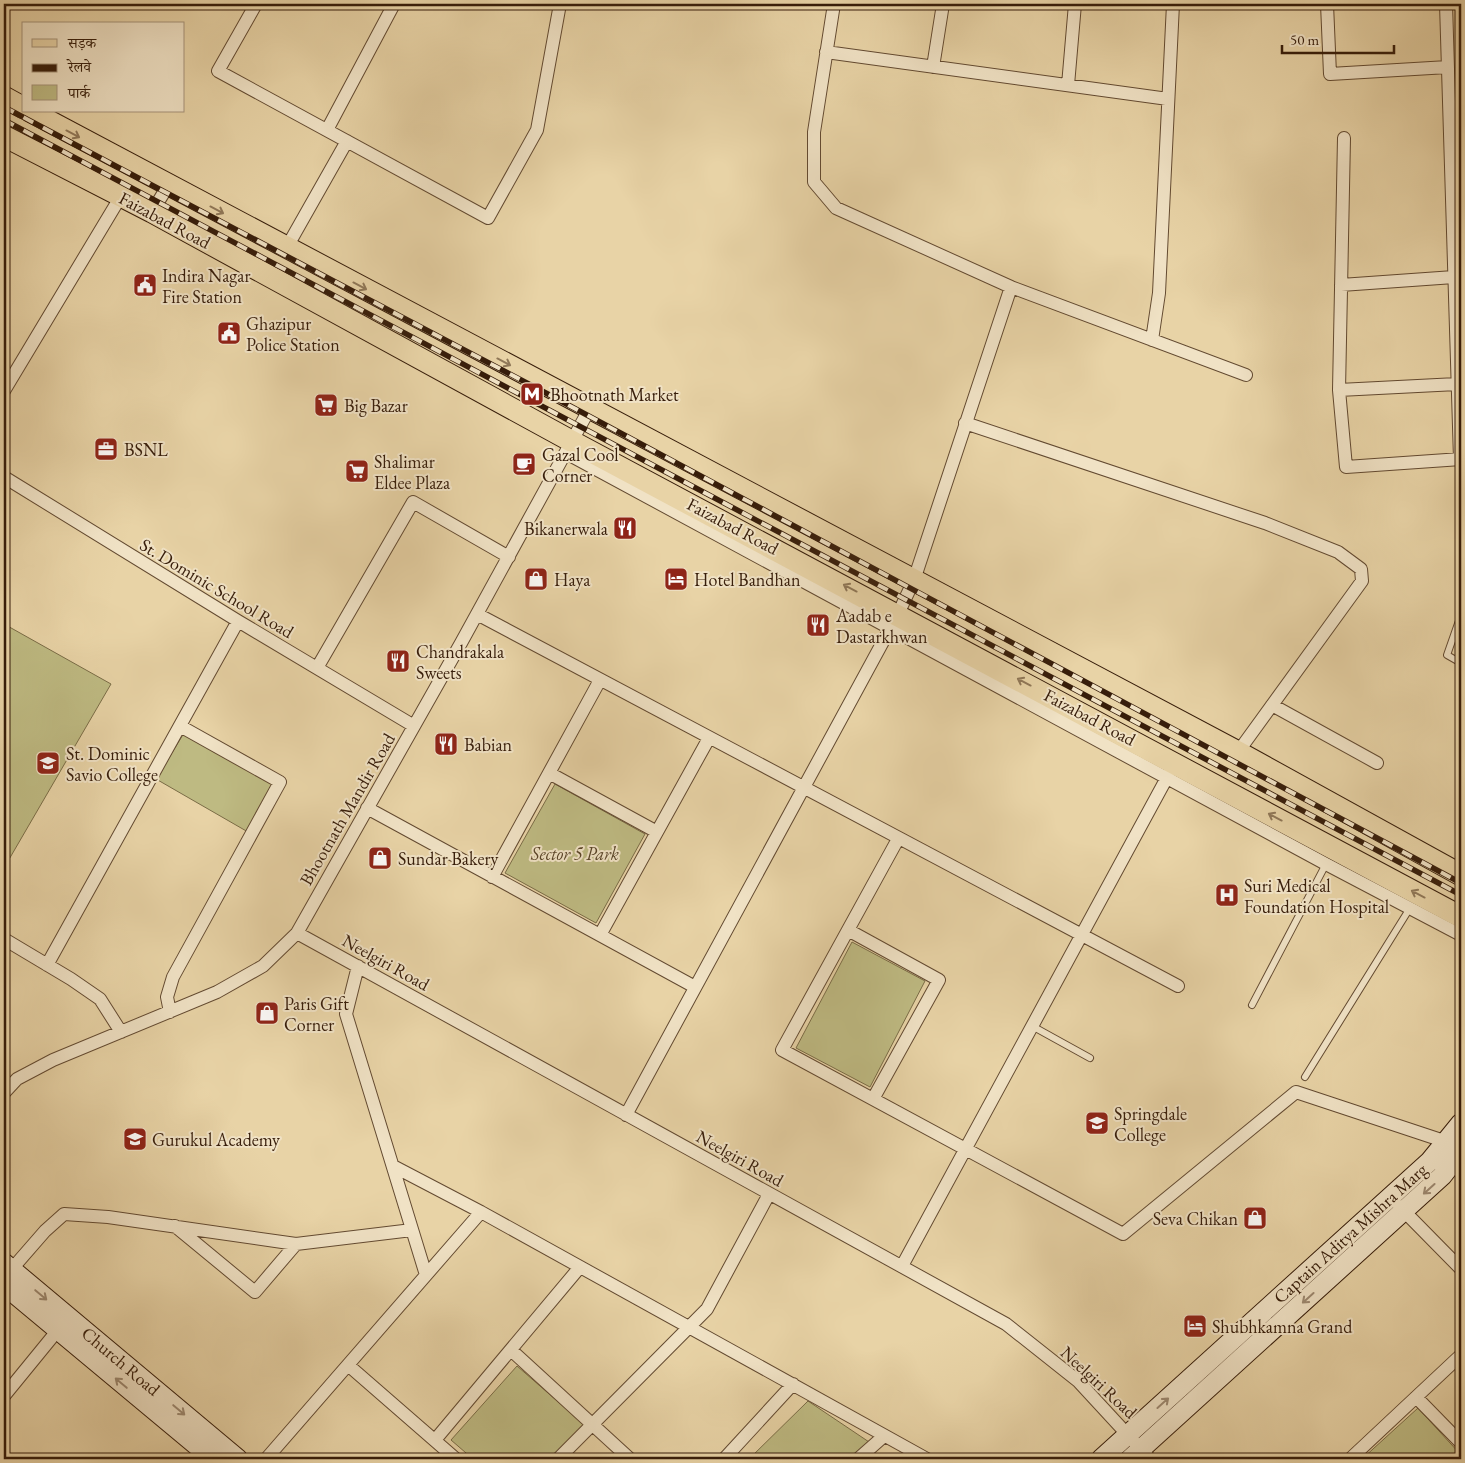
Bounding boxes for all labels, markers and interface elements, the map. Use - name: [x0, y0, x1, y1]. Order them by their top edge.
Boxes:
- legend: [22, 22, 185, 112]
- scale bar: [1282, 22, 1395, 54]
- text: 50 m: [1290, 30, 1319, 49]
- text: सड़क: [67, 33, 97, 52]
- text: रेलवे: [66, 57, 92, 76]
- text: पार्क: [67, 83, 91, 102]
- one-way arrow: [65, 130, 80, 139]
- street label: Faizabad Road: [115, 186, 216, 254]
- one-way arrow: [209, 205, 224, 215]
- place label: Indira Nagar Fire Station: [162, 264, 250, 308]
- public building icon: Indira Nagar Fire Station: [132, 272, 158, 298]
- one-way arrow: [352, 282, 367, 291]
- place label: Ghazipur Police Station: [246, 312, 340, 356]
- public building icon: Ghazipur Police Station: [216, 320, 242, 346]
- one-way arrow: [496, 357, 511, 367]
- metro station icon: Bhootnath Market: [519, 381, 545, 407]
- place label: Bhootnath Market: [550, 383, 679, 406]
- supermarket icon: Big Bazar: [313, 392, 339, 418]
- place label: Big Bazar: [344, 394, 408, 417]
- office icon: BSNL: [93, 436, 119, 462]
- place label: BSNL: [124, 438, 168, 461]
- place label: Gazal Cool Corner: [542, 443, 618, 487]
- place label: Shalimar Eldee Plaza: [374, 450, 451, 494]
- cafe icon: Gazal Cool Corner: [511, 451, 537, 477]
- supermarket icon: Shalimar Eldee Plaza: [344, 458, 370, 484]
- street label: Faizabad Road: [683, 492, 784, 560]
- restaurant icon: Bikanerwala: [612, 515, 638, 541]
- place label: Bikanerwala: [524, 517, 609, 540]
- street label: St. Dominic School Road: [136, 533, 299, 644]
- shop icon: Haya: [523, 566, 549, 592]
- hotel icon: Hotel Bandhan: [663, 566, 689, 592]
- place label: Haya: [554, 568, 591, 591]
- place label: Hotel Bandhan: [694, 568, 801, 591]
- one-way arrow: [843, 583, 858, 593]
- place label: Aadab e Dastarkhwan: [835, 604, 928, 648]
- restaurant icon: Aadab e Dastarkhwan: [805, 612, 831, 638]
- place label: Chandrakala Sweets: [416, 640, 505, 684]
- restaurant icon: Chandrakala Sweets: [385, 648, 411, 674]
- one-way arrow: [1017, 677, 1032, 686]
- street label: Faizabad Road: [1040, 683, 1141, 751]
- street label: Bhootnath Mandir Road: [294, 728, 400, 889]
- restaurant icon: Babian: [433, 731, 459, 757]
- place label: Babian: [464, 733, 513, 756]
- place label: St. Dominic Savio College: [66, 742, 158, 786]
- school or university icon: St. Dominic Savio College: [35, 750, 61, 776]
- one-way arrow: [1268, 812, 1283, 821]
- park label: Sector 5 Park: [530, 842, 619, 865]
- shop icon: Sundar Bakery: [367, 845, 393, 871]
- place label: Sundar Bakery: [398, 847, 498, 870]
- place label: Suri Medical Foundation Hospital: [1244, 874, 1389, 918]
- hospital icon: Suri Medical Foundation Hospital: [1214, 882, 1240, 908]
- one-way arrow: [1412, 888, 1426, 898]
- street label: Neelgiri Road: [338, 929, 434, 996]
- place label: Paris Gift Corner: [284, 992, 349, 1036]
- shop icon: Paris Gift Corner: [254, 1000, 280, 1026]
- place label: Springdale College: [1114, 1102, 1187, 1146]
- school or university icon: Springdale College: [1084, 1110, 1110, 1136]
- street label: Neelgiri Road: [692, 1125, 788, 1192]
- school or university icon: Gurukul Academy: [122, 1126, 148, 1152]
- place label: Gurukul Academy: [152, 1128, 280, 1151]
- street label: Captain Aditya Mishra Marg: [1268, 1158, 1432, 1308]
- one-way arrow: [1422, 1183, 1435, 1194]
- shop icon: Seva Chikan: [1242, 1205, 1268, 1231]
- place label: Seva Chikan: [1153, 1207, 1238, 1230]
- one-way arrow: [34, 1289, 47, 1300]
- one-way arrow: [1302, 1292, 1315, 1303]
- hotel icon: Shubhkamna Grand: [1182, 1313, 1208, 1339]
- place label: Shubhkamna Grand: [1212, 1315, 1353, 1338]
- street label: Church Road: [77, 1322, 166, 1401]
- street label: Neelgiri Road: [1056, 1341, 1143, 1424]
- one-way arrow: [115, 1378, 128, 1389]
- one-way arrow: [1156, 1397, 1169, 1409]
- one-way arrow: [172, 1405, 185, 1416]

